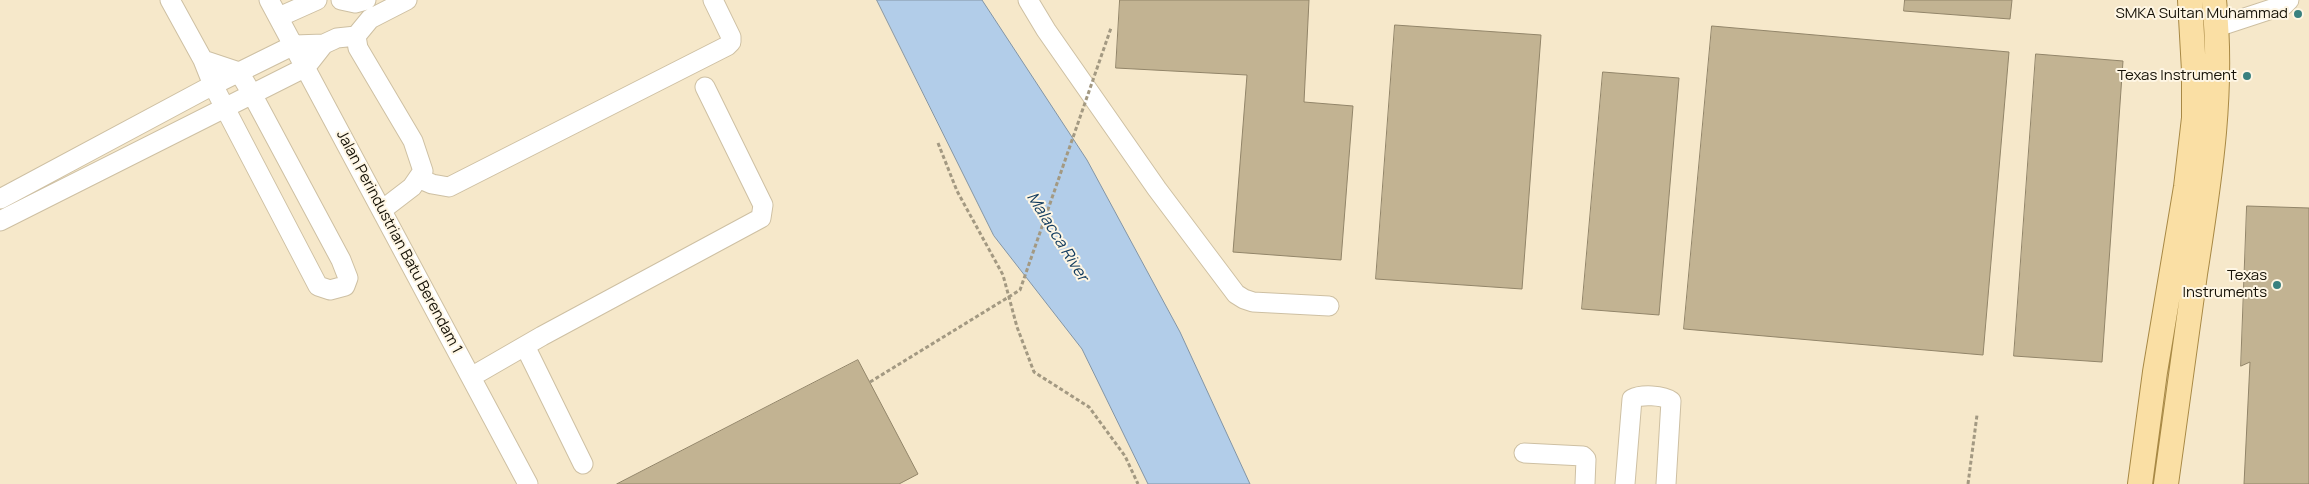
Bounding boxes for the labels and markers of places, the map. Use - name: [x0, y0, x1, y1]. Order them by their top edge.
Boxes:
- place label: SMKA Sultan Muhammad: [2115, 5, 2288, 23]
- marker: SMKA Sultan Muhammad: [2292, 8, 2304, 20]
- place label: Texas Instrument: [2117, 67, 2237, 85]
- marker: Texas Instrument: [2241, 70, 2253, 82]
- place label: Texas Instruments: [2182, 267, 2267, 302]
- marker: Texas Instruments: [2271, 279, 2283, 291]

